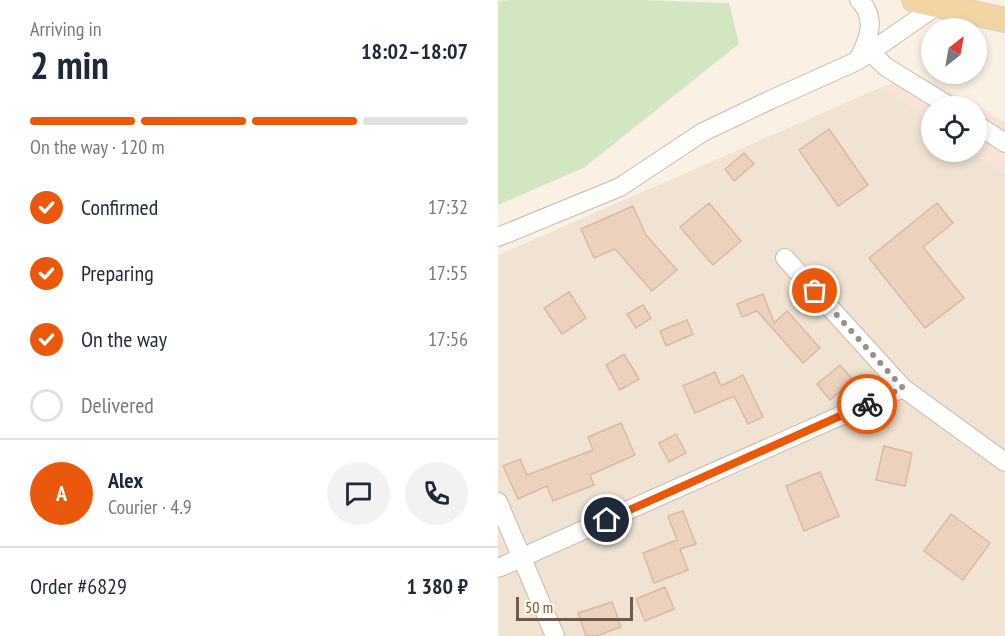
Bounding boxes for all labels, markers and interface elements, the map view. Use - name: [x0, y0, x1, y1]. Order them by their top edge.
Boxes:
- text: Arriving in: [30, 16, 102, 42]
- north arrow: [921, 18, 987, 84]
- map controls: [921, 18, 987, 162]
- text: 18:02–18:07: [361, 37, 468, 65]
- text: 2 min: [30, 39, 109, 90]
- button: locate: [921, 96, 987, 162]
- text: On the way · 120 m: [30, 134, 165, 160]
- icon: check: [30, 191, 63, 224]
- text: Confirmed: [81, 193, 158, 221]
- text: 17:32: [428, 194, 468, 220]
- icon: check: [30, 257, 63, 290]
- text: Preparing: [81, 259, 154, 287]
- text: 17:55: [428, 260, 468, 286]
- pin: [789, 265, 840, 316]
- icon: bag: [798, 274, 831, 307]
- icon: check: [30, 323, 63, 356]
- text: On the way: [81, 325, 167, 353]
- text: 17:56: [428, 326, 468, 352]
- courier: [837, 374, 897, 434]
- icon: bike: [851, 388, 884, 421]
- text: Delivered: [81, 391, 154, 419]
- button: chat: [327, 462, 390, 525]
- button: phone: [405, 462, 468, 525]
- text: Alex: [108, 466, 143, 494]
- text: A: [56, 479, 67, 507]
- text: Courier · 4.9: [108, 494, 192, 520]
- pin: [581, 494, 632, 545]
- icon: home: [590, 503, 623, 536]
- text: Order #6829: [30, 572, 127, 600]
- text: 1 380 ₽: [406, 572, 468, 600]
- scale bar: [516, 594, 633, 622]
- text: 50 m: [525, 597, 553, 617]

